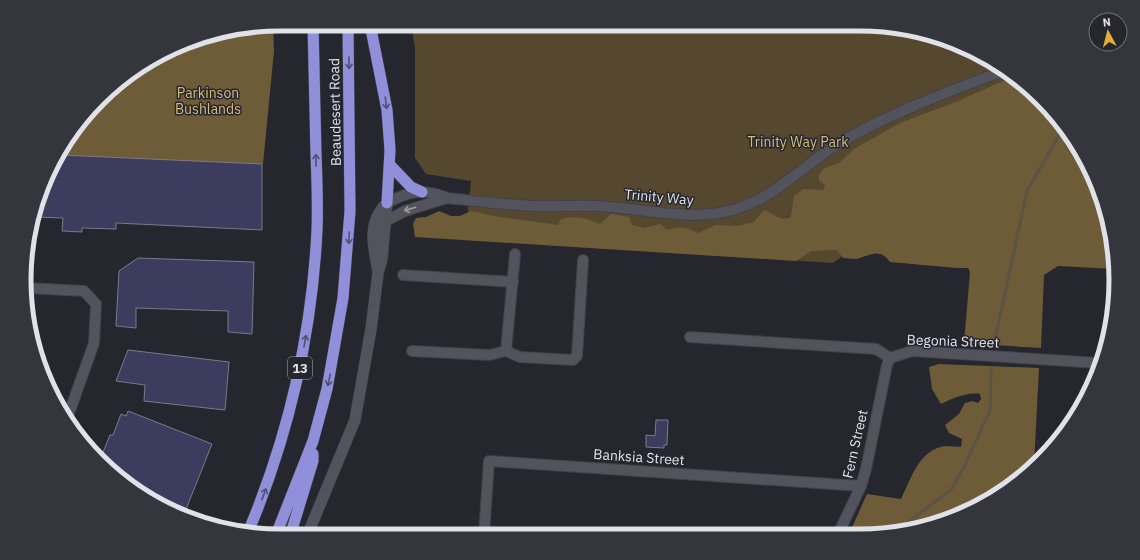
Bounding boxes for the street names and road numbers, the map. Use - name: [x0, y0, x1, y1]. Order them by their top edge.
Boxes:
- street label: Beaudesert Road: [325, 58, 345, 166]
- street label: Trinity Way: [624, 185, 694, 209]
- street label: Begonia Street: [906, 330, 1000, 352]
- road number: 13: [288, 357, 312, 379]
- street label: Fern Street: [838, 408, 872, 480]
- street label: Banksia Street: [593, 445, 685, 469]

